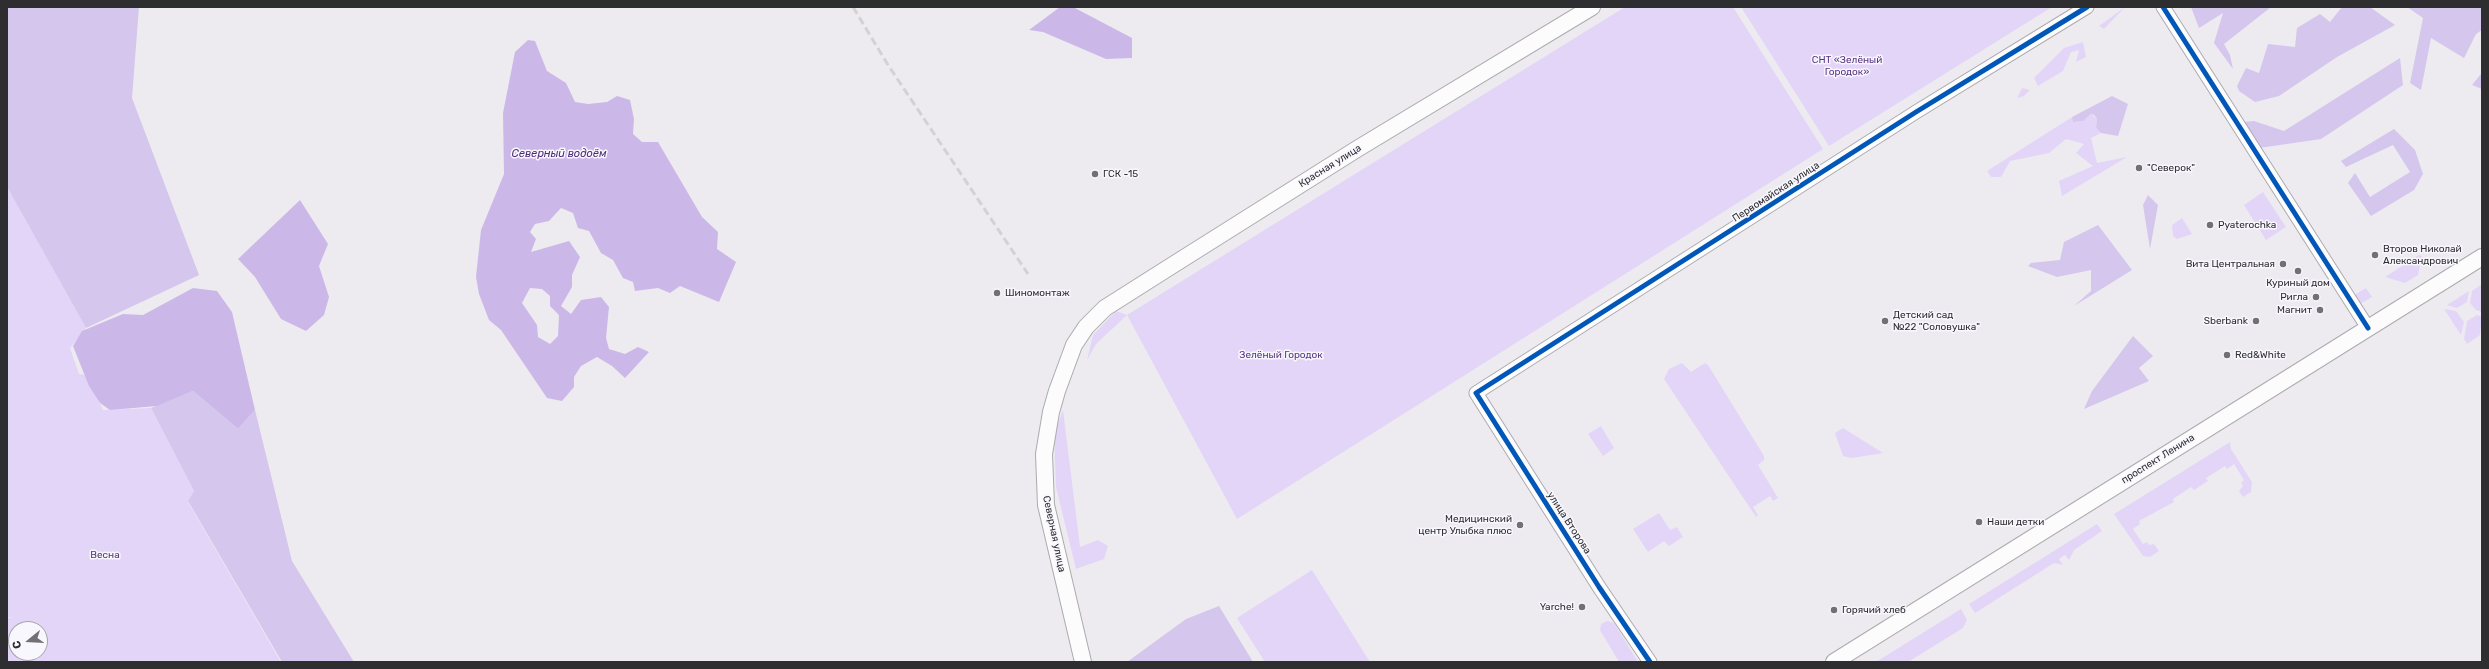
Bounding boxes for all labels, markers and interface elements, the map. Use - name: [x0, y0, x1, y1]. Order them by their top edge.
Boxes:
- park label: СНТ «Зелёный Городок»: [1812, 54, 1882, 78]
- street label: Красная улица: [1296, 142, 1364, 190]
- water label: Северный водоём: [511, 147, 607, 161]
- street label: Первомайская улица: [1730, 159, 1822, 225]
- place label: "Северок": [2147, 162, 2195, 174]
- marker: "Северок": [2134, 163, 2144, 173]
- place label: ГСК -15: [1103, 168, 1138, 180]
- marker: ГСК -15: [1090, 169, 1100, 179]
- place label: Pyaterochka: [2218, 219, 2276, 231]
- marker: Pyaterochka: [2205, 220, 2215, 230]
- place label: Второв Николай Александрович: [2383, 243, 2462, 266]
- marker: Второв Николай Александрович: [2370, 250, 2380, 260]
- place label: Вита Центральная: [2186, 258, 2275, 270]
- marker: Вита Центральная: [2278, 259, 2288, 269]
- marker: Куриный дом: [2293, 266, 2303, 276]
- place label: Куриный дом: [2266, 277, 2330, 289]
- place label: Шиномонтаж: [1005, 287, 1070, 299]
- marker: Шиномонтаж: [992, 288, 1002, 298]
- place label: Ригла: [2280, 291, 2308, 303]
- marker: Ригла: [2311, 292, 2321, 302]
- place label: Магнит: [2277, 304, 2312, 316]
- marker: Магнит: [2315, 305, 2325, 315]
- place label: Детский сад №22 "Соловушка": [1893, 309, 1980, 332]
- place label: Sberbank: [2204, 315, 2248, 327]
- marker: Детский сад №22 "Соловушка": [1880, 316, 1890, 326]
- marker: Sberbank: [2251, 316, 2261, 326]
- park label: Зелёный Городок: [1239, 349, 1323, 361]
- place label: Red&White: [2235, 349, 2286, 361]
- marker: Red&White: [2222, 350, 2232, 360]
- street label: проспект Ленина: [2119, 432, 2197, 486]
- street label: улица Второва: [1544, 490, 1594, 556]
- street label: Северная улица: [1040, 495, 1068, 573]
- place label: Медицинский центр Улыбка плюс: [1418, 513, 1512, 536]
- place label: Наши детки: [1987, 516, 2044, 528]
- marker: Наши детки: [1974, 517, 1984, 527]
- marker: Медицинский центр Улыбка плюс: [1515, 520, 1525, 530]
- park label: Весна: [90, 549, 120, 561]
- place label: Yarche!: [1540, 601, 1574, 613]
- marker: Yarche!: [1577, 602, 1587, 612]
- place label: Горячий хлеб: [1842, 604, 1906, 616]
- marker: Горячий хлеб: [1829, 605, 1839, 615]
- north arrow: [8, 621, 48, 661]
- text: С: [10, 639, 24, 650]

